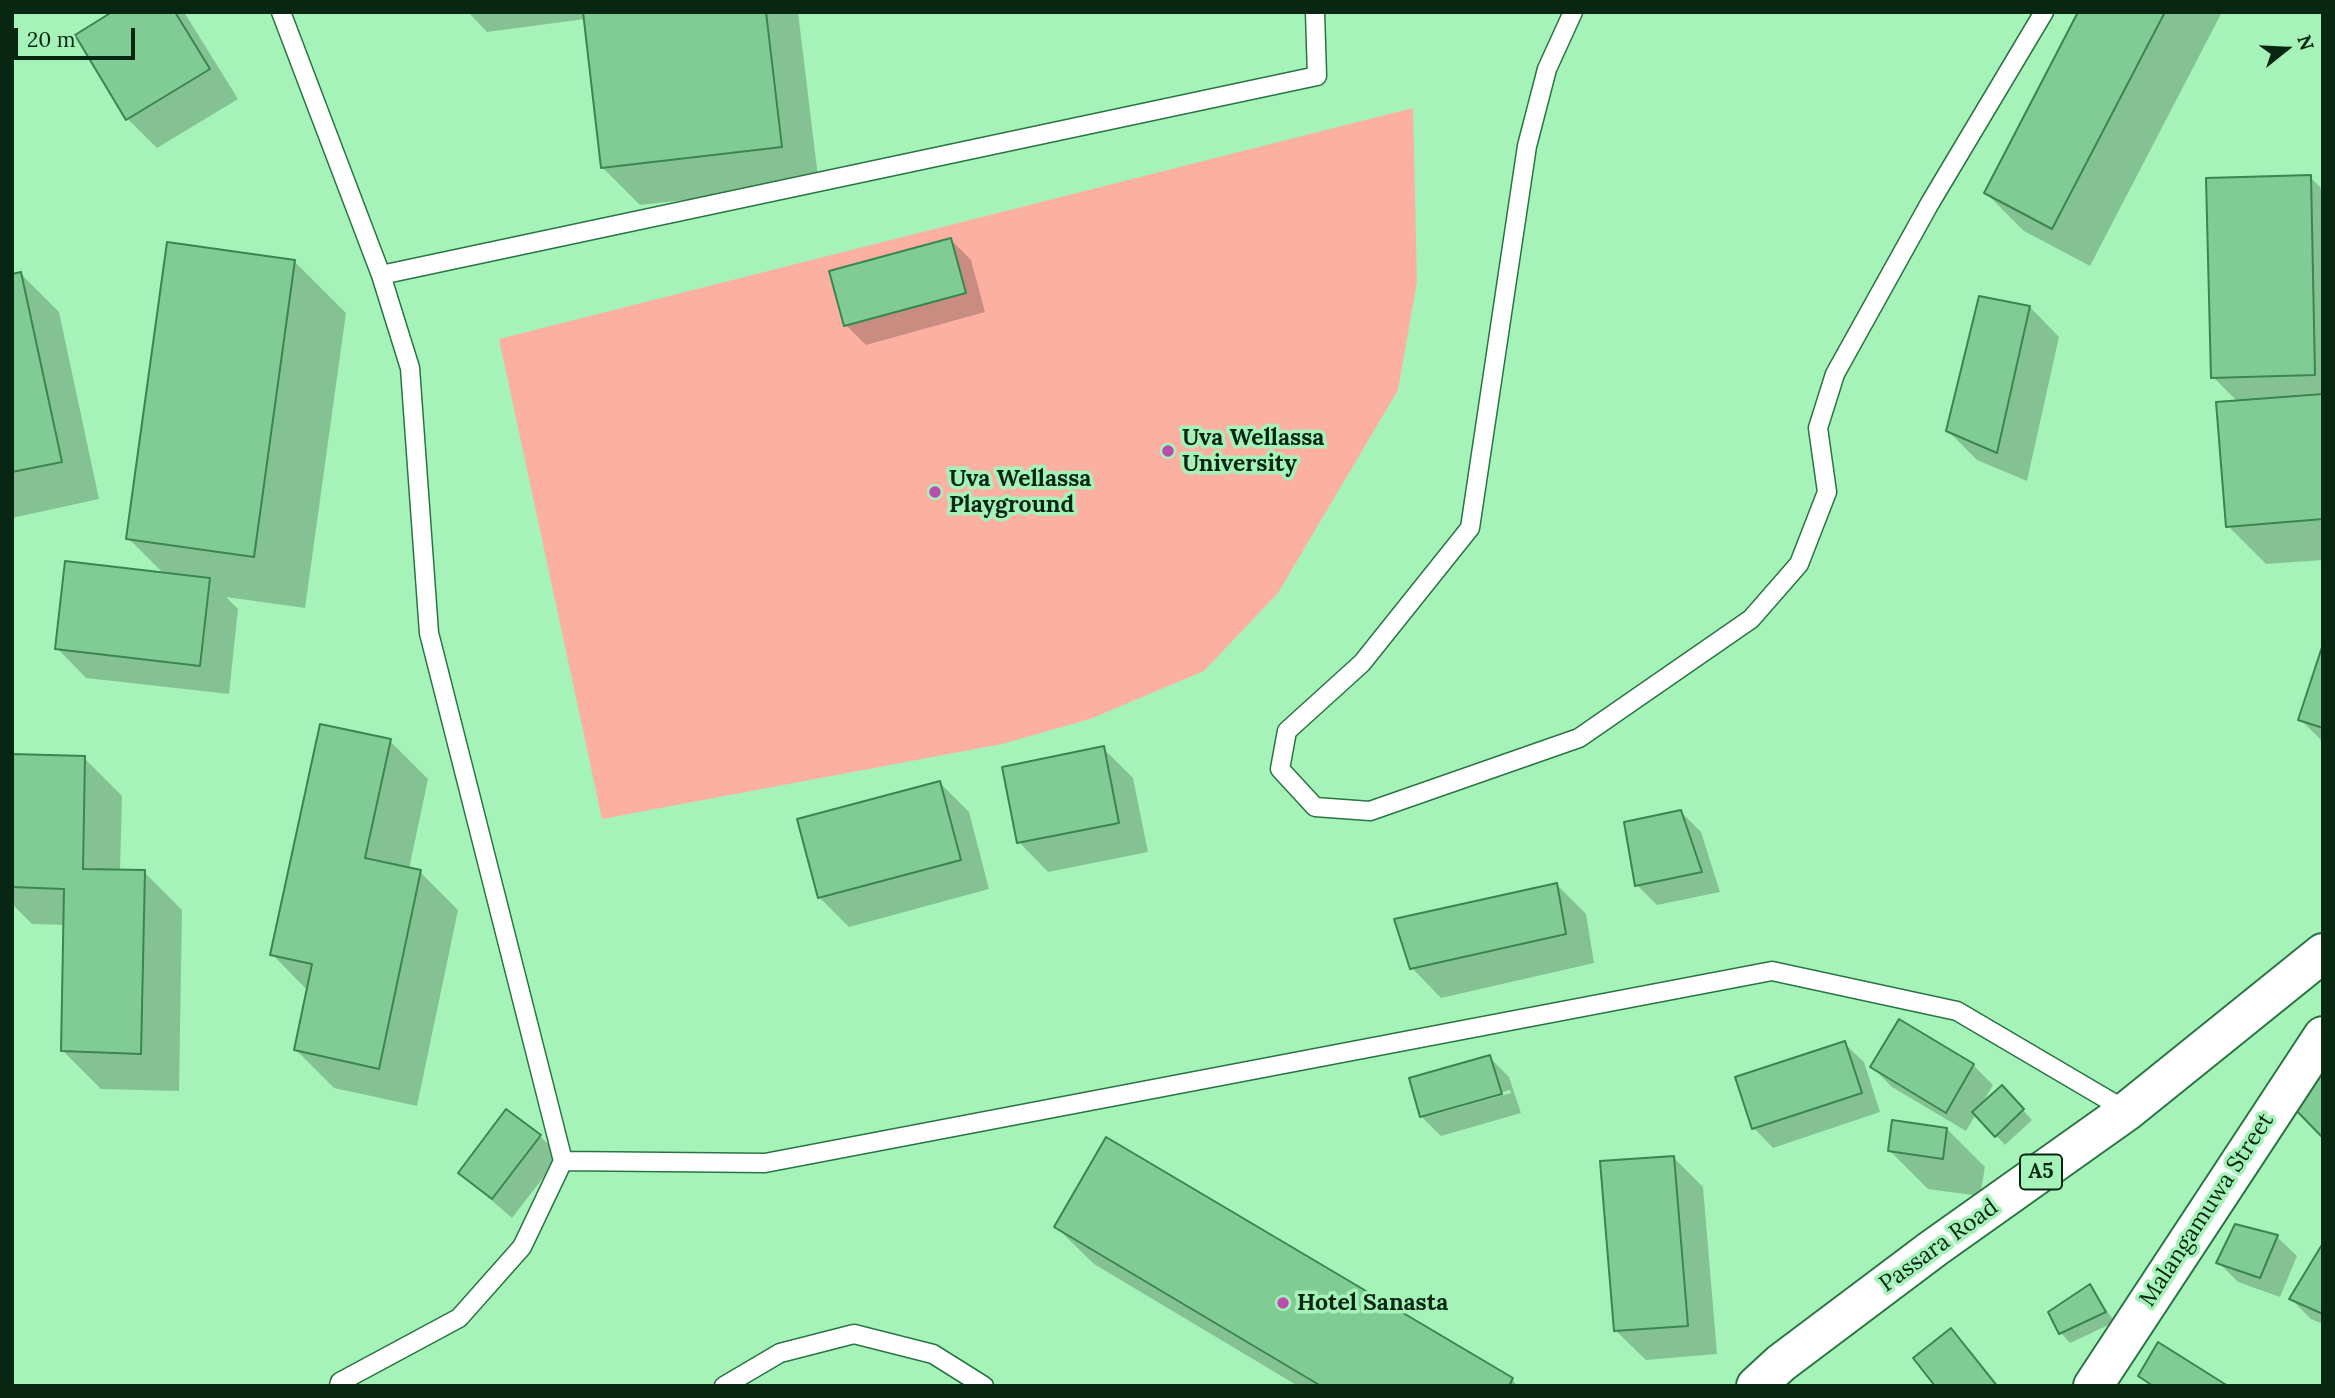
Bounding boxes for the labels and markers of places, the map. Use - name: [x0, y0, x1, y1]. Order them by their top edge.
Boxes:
- place label: Uva Wellassa University: [1182, 424, 1324, 478]
- marker: Uva Wellassa University: [1160, 443, 1176, 459]
- place label: Uva Wellassa Playground: [949, 465, 1091, 519]
- marker: Uva Wellassa Playground: [927, 484, 943, 500]
- place label: Hotel Sanasta: [1297, 1289, 1448, 1317]
- marker: Hotel Sanasta: [1275, 1295, 1291, 1311]

